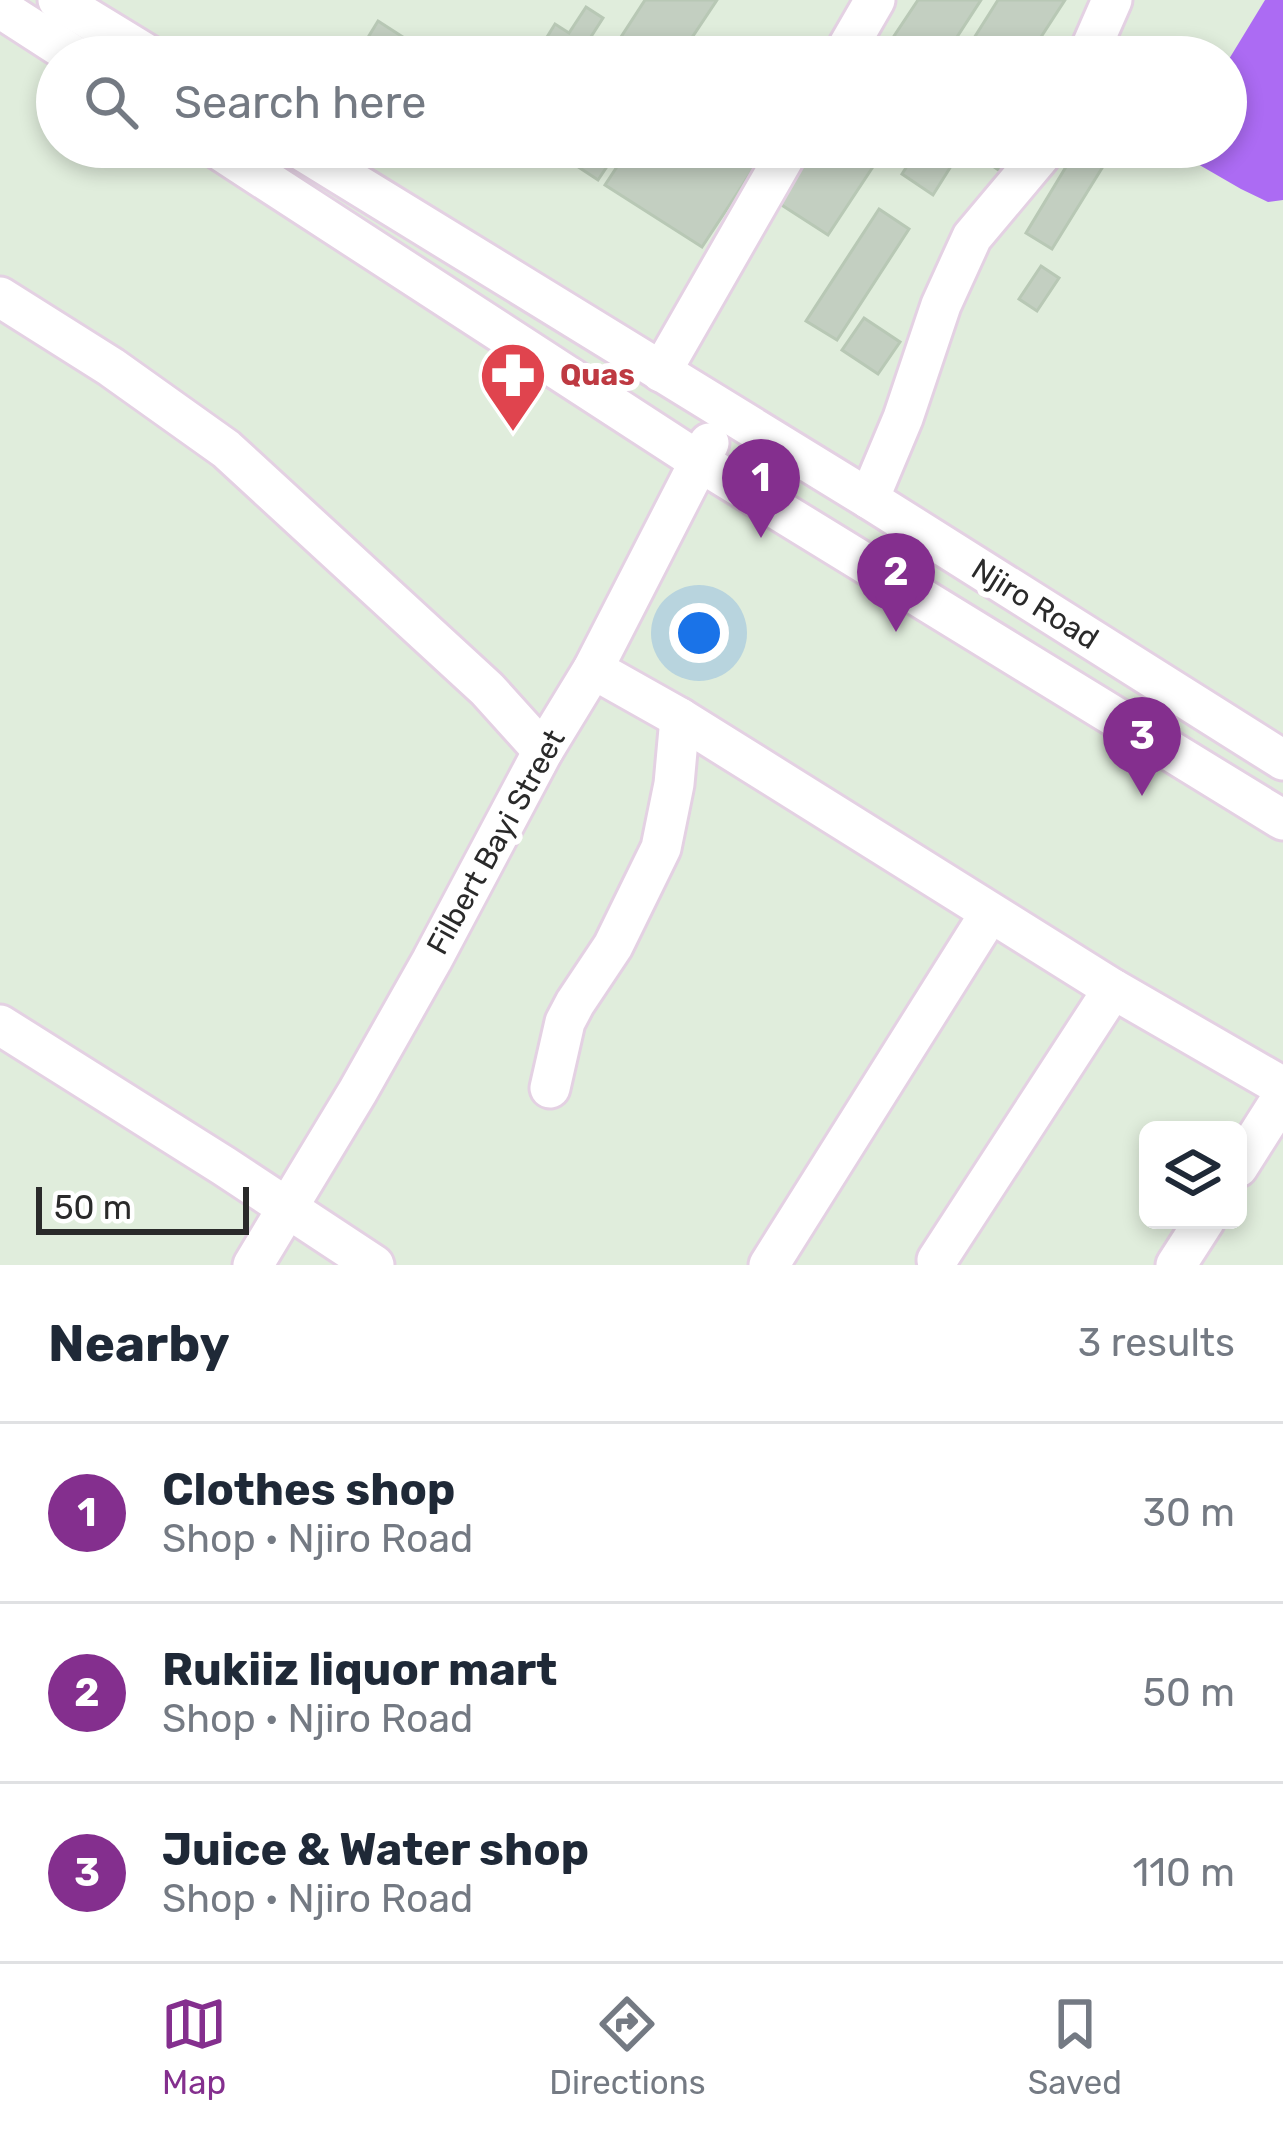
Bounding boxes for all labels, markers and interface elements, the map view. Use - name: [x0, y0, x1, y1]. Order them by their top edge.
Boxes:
- search box: [36, 36, 1247, 168]
- icon: search: [78, 69, 144, 135]
- text: Search here: [174, 76, 426, 129]
- pharmacy icon: Quas: [478, 340, 548, 434]
- place label: Quas: [560, 357, 635, 393]
- pin: 1: [722, 439, 800, 538]
- pin: 2: [857, 533, 935, 632]
- street label: Njiro Road: [965, 551, 1105, 657]
- your location: [669, 603, 729, 663]
- pin: 3: [1103, 697, 1181, 796]
- street label: Filbert Bayi Street: [419, 723, 573, 961]
- map controls: [1139, 1121, 1247, 1229]
- button: layers: [1139, 1121, 1247, 1229]
- scale bar: [36, 1181, 249, 1234]
- text: 50 m: [54, 1188, 132, 1227]
- text: Nearby: [48, 1313, 230, 1374]
- text: 3 results: [1078, 1320, 1235, 1366]
- text: Clothes shop: [162, 1463, 455, 1516]
- text: 1: [77, 1490, 97, 1536]
- text: 30 m: [1143, 1490, 1235, 1536]
- text: Shop · Njiro Road: [162, 1516, 473, 1562]
- text: Rukiiz liquor mart: [162, 1643, 557, 1696]
- text: 2: [74, 1670, 100, 1716]
- text: 50 m: [1143, 1670, 1235, 1716]
- text: Shop · Njiro Road: [162, 1696, 473, 1742]
- text: Juice & Water shop: [162, 1823, 589, 1876]
- text: 3: [74, 1850, 100, 1896]
- text: 110 m: [1133, 1850, 1235, 1896]
- text: Shop · Njiro Road: [162, 1876, 473, 1922]
- tab: Map: [161, 1991, 227, 2102]
- tab: Directions: [549, 1991, 706, 2102]
- tab: Saved: [1028, 1991, 1122, 2102]

